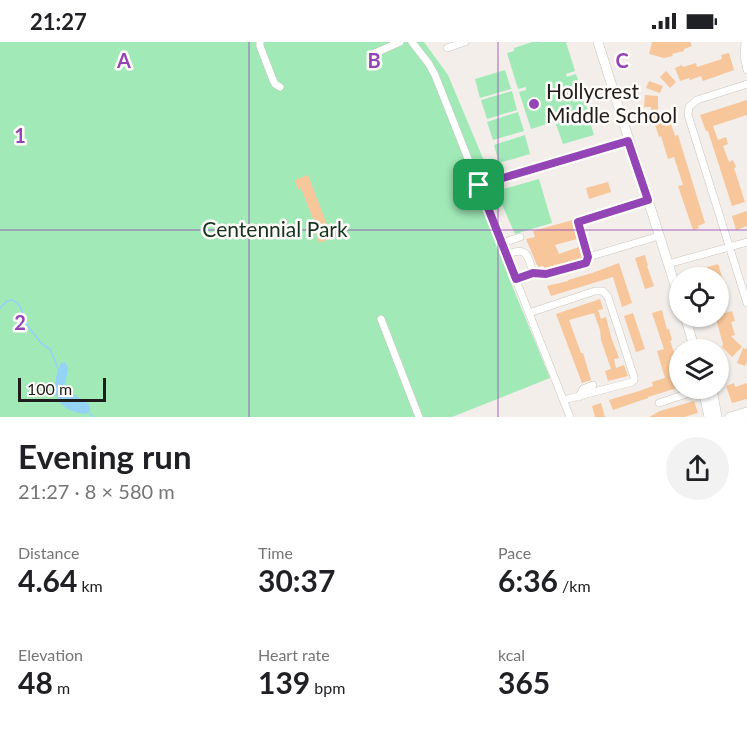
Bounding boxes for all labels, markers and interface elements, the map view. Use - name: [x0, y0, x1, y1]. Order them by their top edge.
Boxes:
- text: 21:27: [30, 8, 87, 35]
- text: A: [116, 48, 131, 72]
- text: B: [367, 48, 381, 72]
- text: C: [615, 48, 629, 72]
- place label: Hollycrest Middle School: [546, 78, 677, 127]
- marker: Hollycrest Middle School: [527, 97, 541, 111]
- text: 1: [14, 123, 26, 147]
- pin: [453, 159, 504, 210]
- icon: arrive: [462, 168, 495, 201]
- park label: Centennial Park: [202, 216, 348, 241]
- map controls: [669, 267, 729, 399]
- button: locate: [669, 267, 729, 327]
- text: 2: [14, 310, 26, 334]
- button: layers: [669, 339, 729, 399]
- scale bar: [18, 375, 106, 402]
- text: 100 m: [27, 379, 72, 398]
- text: Evening run: [18, 436, 192, 476]
- button: share: [666, 437, 729, 500]
- text: 21:27 · 8 × 580 m: [18, 479, 175, 503]
- text: Distance: [18, 543, 79, 562]
- text: Time: [258, 543, 293, 562]
- text: Pace: [498, 543, 531, 562]
- text: 4.64: [18, 562, 77, 598]
- text: 30:37: [258, 562, 335, 598]
- text: 6:36: [498, 562, 558, 598]
- text: km: [77, 576, 103, 595]
- text: /km: [558, 576, 591, 595]
- text: Elevation: [18, 645, 83, 664]
- text: Heart rate: [258, 645, 330, 664]
- text: kcal: [498, 645, 525, 664]
- text: 48: [18, 664, 53, 700]
- text: 139: [258, 664, 310, 700]
- text: 365: [498, 664, 550, 700]
- text: m: [53, 678, 70, 697]
- text: bpm: [310, 678, 345, 697]

